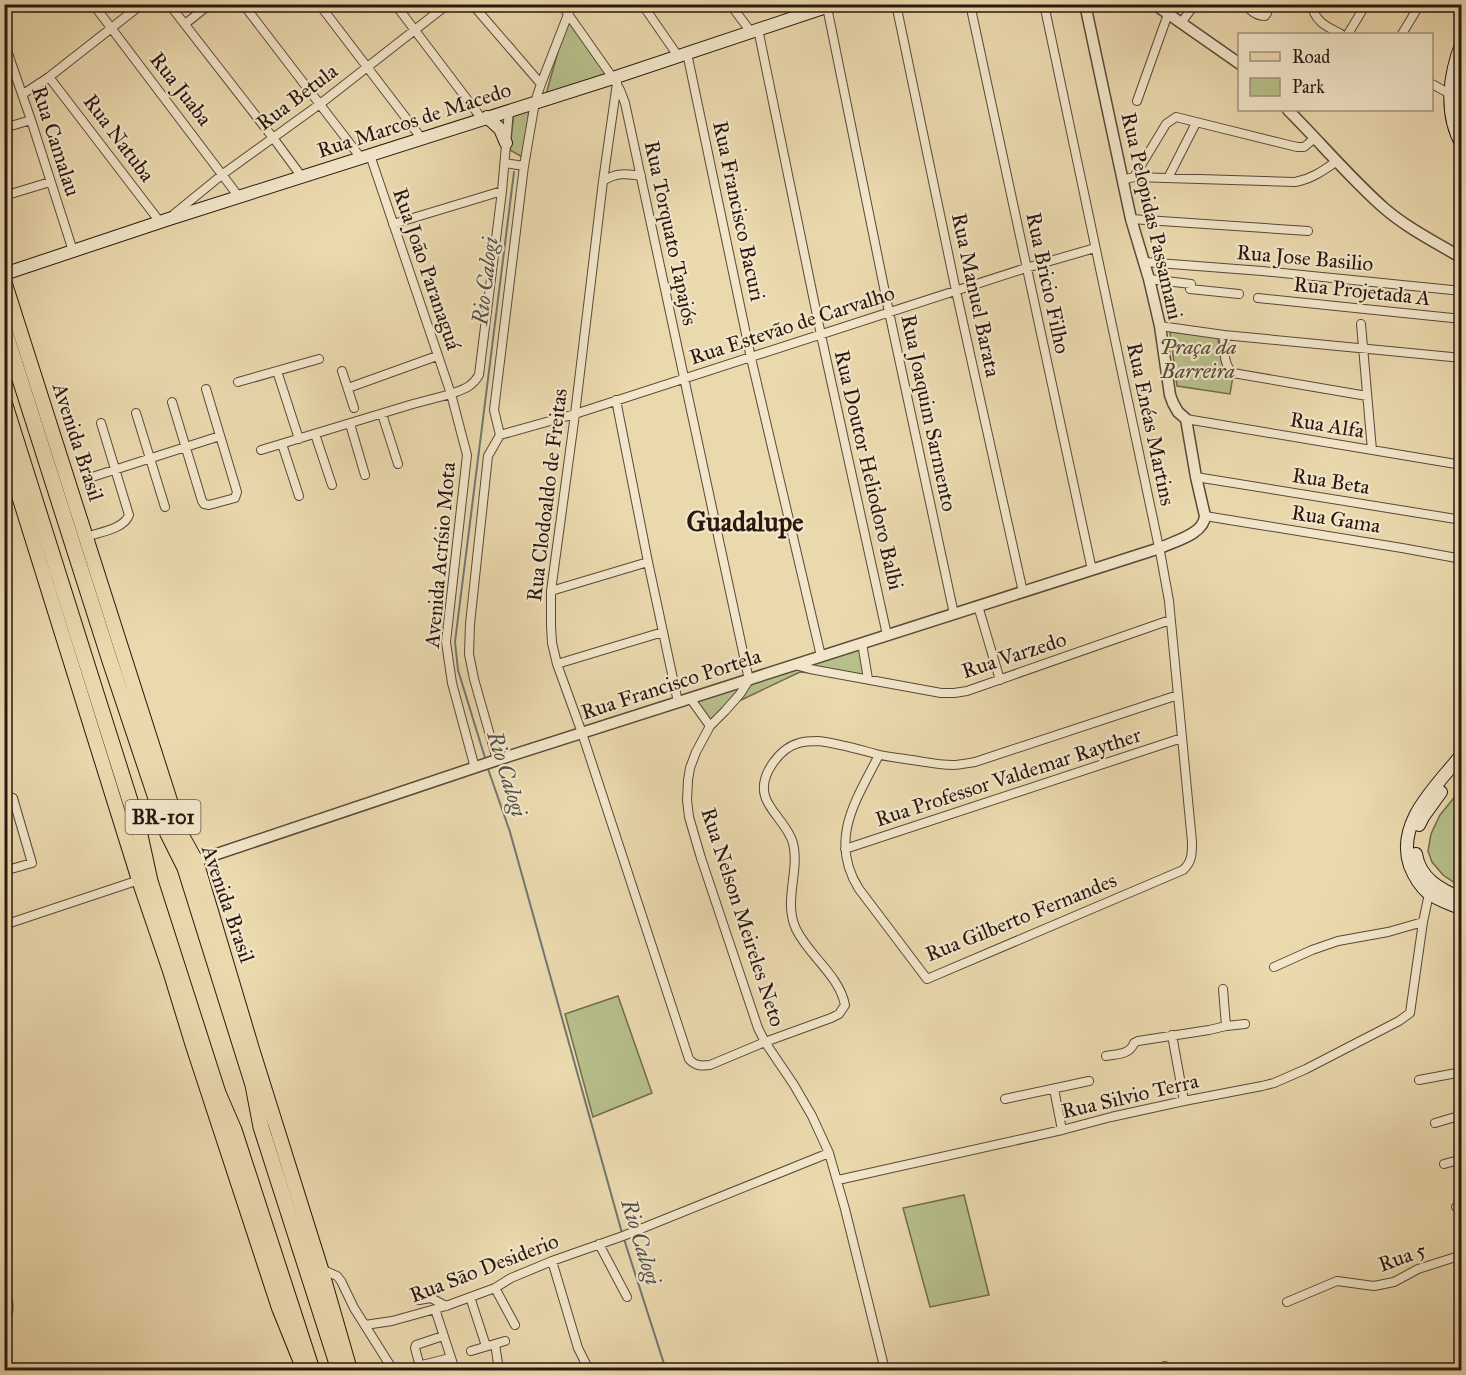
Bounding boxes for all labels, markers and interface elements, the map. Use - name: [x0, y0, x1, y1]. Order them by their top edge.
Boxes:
- legend: [1238, 33, 1433, 111]
- text: Road: [1292, 46, 1330, 68]
- street label: Rua Juaba: [144, 47, 218, 131]
- street label: Rua Betula: [251, 58, 343, 136]
- street label: Rua Marcos de Macedo: [314, 76, 515, 164]
- text: Park: [1292, 76, 1325, 98]
- street label: Rua Camalau: [26, 82, 86, 200]
- street label: Rua Natuba: [78, 89, 160, 187]
- street label: Rua Pelopidas Passamani: [1115, 110, 1189, 322]
- street label: Rua Francisco Bacuri: [707, 119, 771, 304]
- street label: Rua Torquato Tapajós: [639, 138, 703, 328]
- street label: Rua João Paranaguá: [387, 185, 467, 354]
- street label: Rua Bricio Filho: [1020, 210, 1076, 356]
- street label: Rua Manuel Barata: [946, 211, 1006, 379]
- water label: Rio Calogi: [466, 235, 504, 328]
- street label: Rua Jose Basilio: [1236, 239, 1375, 277]
- street label: Rua Projetada A: [1292, 271, 1432, 311]
- street label: Rua Estevão de Carvalho: [686, 279, 898, 370]
- street label: Rua Joaquim Sarmento: [895, 312, 963, 514]
- park label: Praça da Barreira: [1159, 334, 1237, 384]
- street label: Rua Enéas Martins: [1121, 340, 1181, 508]
- street label: Rua Doutor Heliodoro Balbi: [829, 347, 909, 593]
- street label: Avenida Brasil: [46, 379, 109, 505]
- street label: Rua Clodoaldo de Freitas: [521, 387, 573, 603]
- street label: Rua Alfa: [1288, 406, 1366, 444]
- street label: Avenida Acrísio Mota: [419, 461, 461, 650]
- street label: Rua Beta: [1290, 462, 1372, 500]
- street label: Rua Gama: [1290, 499, 1383, 539]
- district label: Guadalupe: [687, 505, 803, 539]
- street label: Rua Varzedo: [958, 626, 1070, 684]
- street label: Rua Francisco Portela: [578, 643, 764, 725]
- street label: Rua Professor Valdemar Rayther: [872, 722, 1144, 832]
- water label: Rio Calogi: [481, 727, 533, 821]
- road number: BR-101: [126, 800, 201, 834]
- street label: Rua Nelson Meireles Neto: [695, 804, 791, 1030]
- street label: Avenida Brasil: [195, 841, 260, 966]
- street label: Rua Gilberto Fernandes: [922, 867, 1120, 967]
- street label: Rua Silvio Terra: [1059, 1068, 1201, 1124]
- water label: Rio Calogi: [615, 1195, 667, 1289]
- street label: Rua Sāo Desiderio: [406, 1228, 562, 1308]
- street label: Rua 5: [1375, 1236, 1430, 1278]

